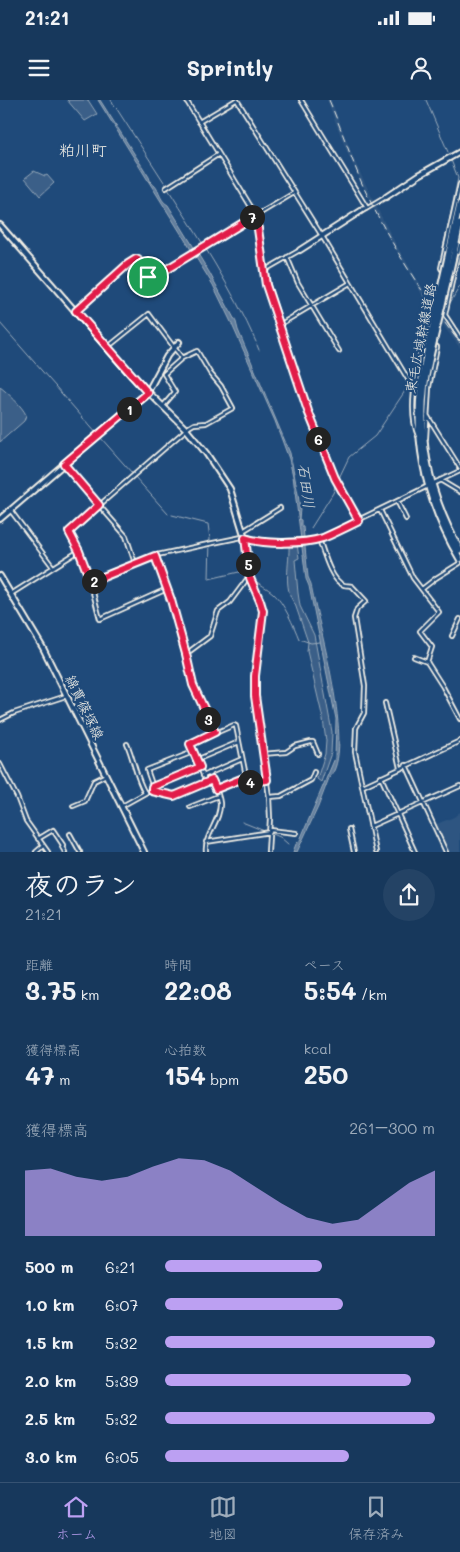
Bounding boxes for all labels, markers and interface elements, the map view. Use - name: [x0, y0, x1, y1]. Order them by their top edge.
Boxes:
- text: 21:21: [25, 5, 69, 30]
- text: Sprintly: [187, 53, 273, 82]
- icon: menu: [25, 54, 53, 82]
- icon: person: [407, 54, 435, 82]
- district label: 粕川町: [59, 139, 107, 160]
- pin: 7: [240, 204, 264, 230]
- text: 7: [249, 208, 256, 227]
- pin: [127, 256, 169, 298]
- icon: arrive: [134, 263, 162, 291]
- street label: 東毛広域幹線道路: [400, 281, 440, 395]
- pin: 1: [116, 396, 142, 422]
- text: 1: [126, 400, 133, 419]
- pin: 6: [306, 426, 330, 452]
- text: 6: [314, 430, 323, 449]
- water label: 石田川: [294, 462, 320, 510]
- pin: 5: [236, 552, 260, 576]
- text: 5: [244, 555, 253, 574]
- pin: 2: [82, 568, 106, 594]
- text: 2: [91, 572, 98, 591]
- street label: 綿貫篠塚線: [61, 671, 109, 743]
- pin: 3: [196, 706, 220, 732]
- text: 3: [204, 710, 213, 729]
- pin: 4: [238, 770, 262, 794]
- text: 4: [246, 773, 255, 792]
- text: 夜のラン: [25, 866, 137, 902]
- button: share: [383, 869, 435, 921]
- text: 21:21: [25, 903, 62, 924]
- text: 距離: [25, 955, 53, 974]
- text: 時間: [164, 955, 192, 974]
- text: ペース: [304, 955, 345, 974]
- text: 3.75: [25, 974, 76, 1006]
- text: 22:08: [164, 974, 232, 1006]
- text: 5:54: [304, 974, 357, 1006]
- text: km: [76, 985, 99, 1004]
- text: /km: [357, 985, 387, 1004]
- text: kcal: [304, 1039, 332, 1058]
- text: 獲得標高: [25, 1040, 81, 1059]
- text: 心拍数: [164, 1040, 206, 1059]
- text: 250: [304, 1058, 348, 1090]
- text: 47: [25, 1059, 55, 1091]
- text: 154: [164, 1059, 206, 1091]
- text: m: [55, 1070, 70, 1089]
- text: bpm: [206, 1070, 239, 1089]
- text: 261–300 m: [349, 1117, 435, 1138]
- text: 獲得標高: [25, 1119, 89, 1140]
- text: 500 m: [25, 1256, 73, 1277]
- text: 6:21: [105, 1256, 136, 1277]
- text: 1.0 km: [25, 1294, 74, 1315]
- text: 6:07: [105, 1294, 138, 1315]
- text: 1.5 km: [25, 1332, 73, 1353]
- text: 5:32: [105, 1332, 138, 1353]
- text: 2.0 km: [25, 1370, 76, 1391]
- text: 5:39: [105, 1370, 138, 1391]
- text: 2.5 km: [25, 1408, 75, 1429]
- text: 5:32: [105, 1408, 138, 1429]
- text: 3.0 km: [25, 1446, 77, 1467]
- text: 6:05: [105, 1446, 139, 1467]
- tab: ホーム: [56, 1493, 97, 1543]
- tab: 地図: [209, 1493, 237, 1543]
- tab: 保存済み: [348, 1493, 404, 1543]

